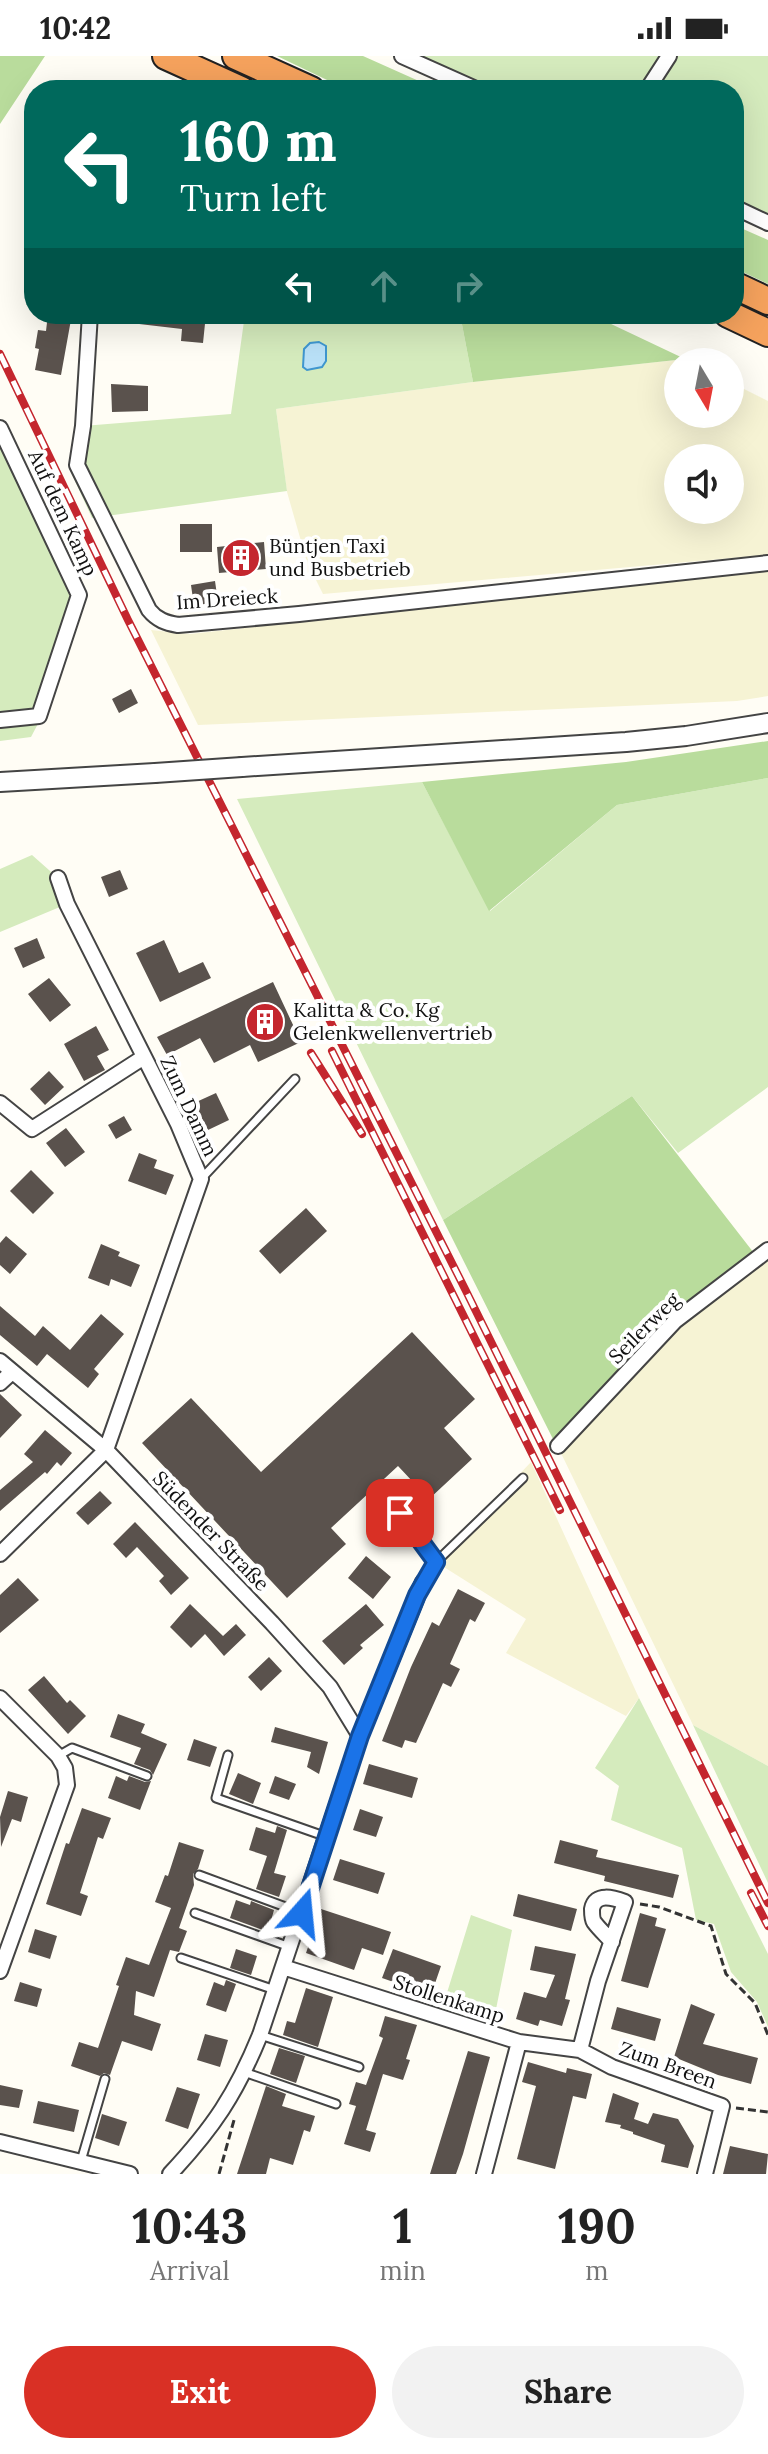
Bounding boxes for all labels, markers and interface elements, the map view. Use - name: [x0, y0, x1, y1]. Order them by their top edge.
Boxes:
- text: 10:42: [40, 9, 111, 47]
- text: 160 m: [180, 105, 337, 176]
- icon: left: [48, 112, 152, 216]
- text: Turn left: [180, 175, 327, 221]
- icon: left: [278, 264, 322, 308]
- icon: ahead: [362, 264, 406, 308]
- icon: right: [446, 264, 490, 308]
- north arrow: [664, 348, 744, 428]
- map controls: [664, 348, 744, 524]
- button: sound: [664, 444, 744, 524]
- street label: Auf dem Kamp: [23, 445, 104, 580]
- place label: Büntjen Taxi und Busbetrieb: [269, 533, 411, 581]
- building icon: Büntjen Taxi und Busbetrieb: [220, 537, 262, 579]
- street label: Im Dreieck: [175, 582, 279, 615]
- place label: Kalitta & Co. Kg Gelenkwellenvertrieb: [293, 997, 493, 1045]
- building icon: Kalitta & Co. Kg Gelenkwellenvertrieb: [244, 1001, 286, 1043]
- street label: Zum Damm: [155, 1051, 224, 1160]
- street label: Seilerweg: [603, 1286, 685, 1369]
- street label: Südender Straße: [148, 1465, 275, 1596]
- pin: [366, 1479, 434, 1547]
- icon: arrive: [378, 1491, 422, 1535]
- position arrow: [260, 1871, 344, 1955]
- street label: Stollenkamp: [390, 1969, 508, 2028]
- street label: Zum Breen: [616, 2035, 720, 2094]
- text: 10:43: [132, 2195, 247, 2256]
- text: 1: [393, 2195, 412, 2256]
- text: 190: [558, 2195, 636, 2256]
- text: Arrival: [150, 2254, 230, 2287]
- text: min: [380, 2254, 426, 2287]
- text: m: [585, 2254, 609, 2287]
- button: Exit: [24, 2346, 376, 2438]
- button: Share: [392, 2346, 744, 2438]

